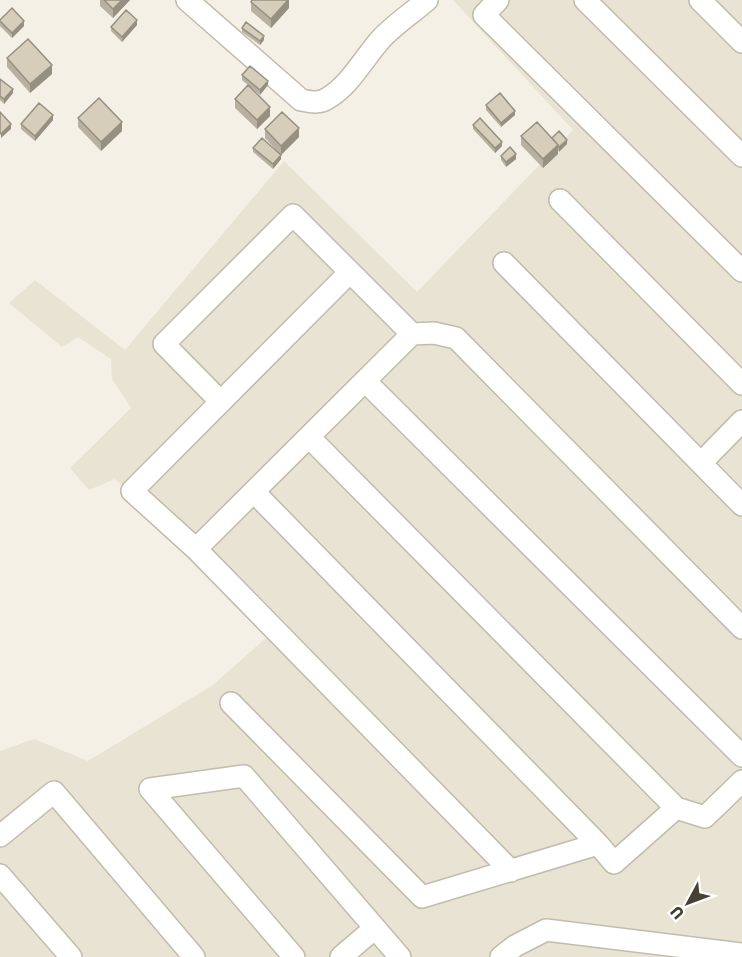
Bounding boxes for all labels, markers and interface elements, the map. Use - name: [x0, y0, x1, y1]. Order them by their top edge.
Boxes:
- north arrow: [658, 873, 718, 933]
- text: U: [665, 901, 689, 924]

